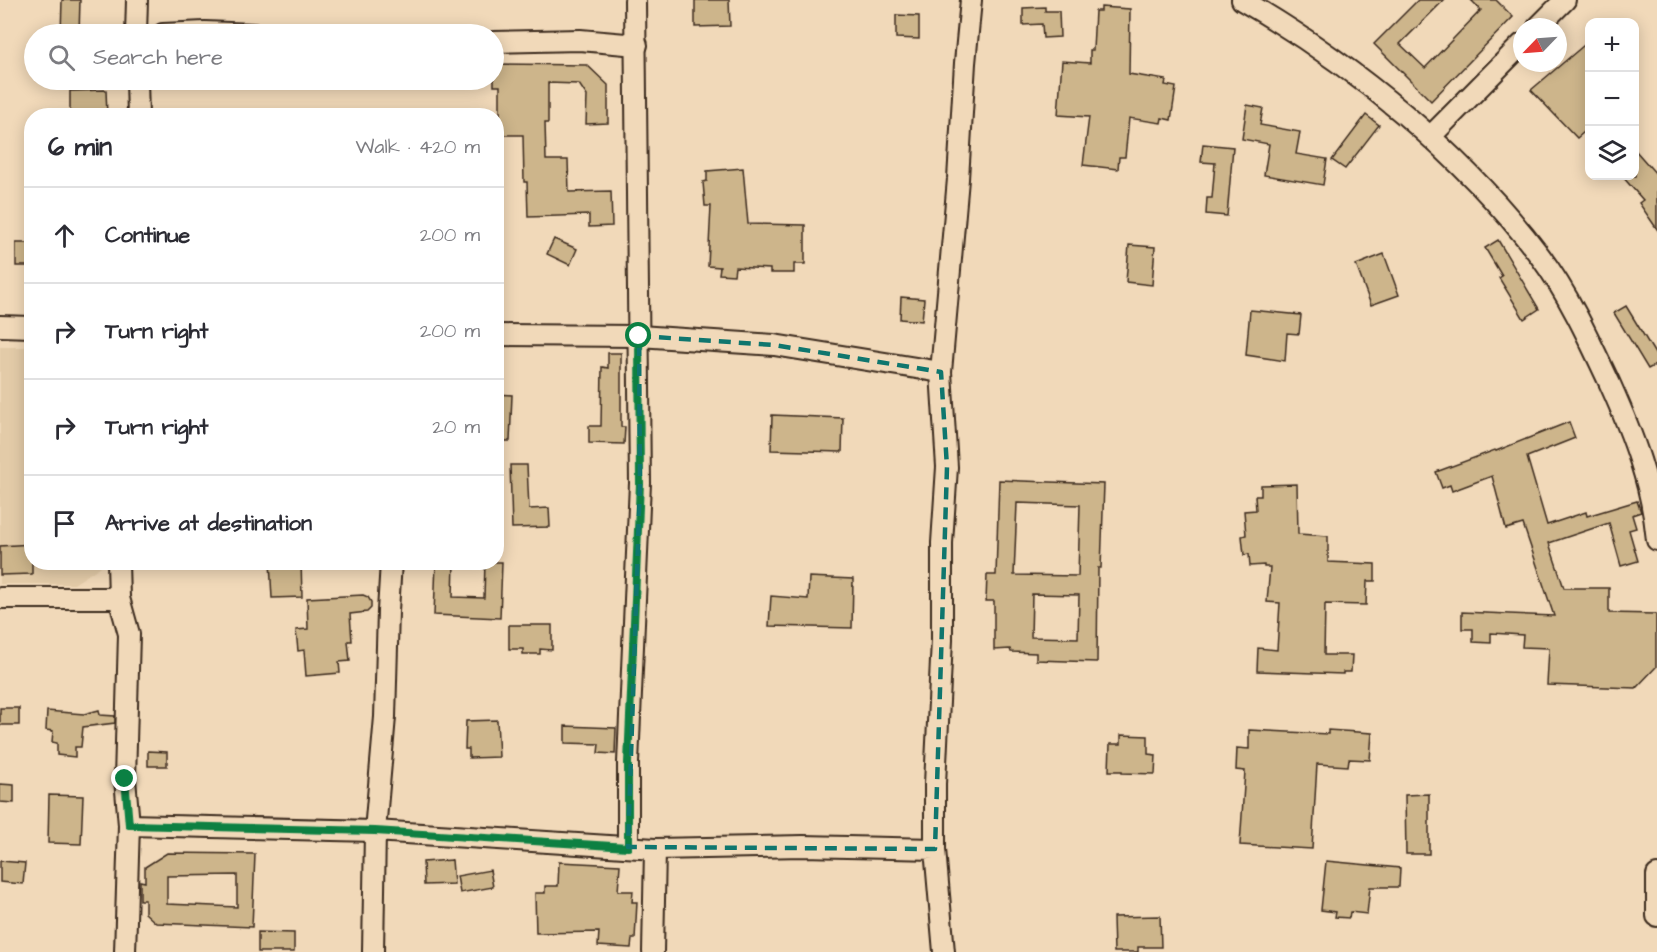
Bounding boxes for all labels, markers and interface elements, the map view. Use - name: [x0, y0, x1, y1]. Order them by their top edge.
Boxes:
- north arrow: [1513, 18, 1567, 72]
- map controls: [1585, 18, 1639, 180]
- button: +: [1585, 18, 1639, 72]
- search box: [24, 24, 504, 90]
- icon: search: [45, 41, 78, 74]
- text: Search here: [93, 42, 223, 73]
- button: −: [1585, 72, 1639, 126]
- button: layers: [1585, 126, 1639, 180]
- text: 6 min: [48, 129, 112, 165]
- text: Walk · 420 m: [356, 133, 480, 161]
- icon: ahead: [48, 219, 81, 252]
- text: Continue: [105, 220, 190, 251]
- text: 200 m: [420, 221, 480, 249]
- icon: right: [48, 315, 81, 348]
- text: Turn right: [105, 316, 208, 347]
- text: 200 m: [420, 317, 480, 345]
- route start: [625, 322, 651, 348]
- icon: right: [48, 411, 81, 444]
- text: Turn right: [105, 412, 208, 443]
- text: 20 m: [432, 413, 480, 441]
- icon: arrive: [48, 507, 81, 540]
- text: Arrive at destination: [105, 508, 312, 539]
- route end: [111, 765, 137, 791]

